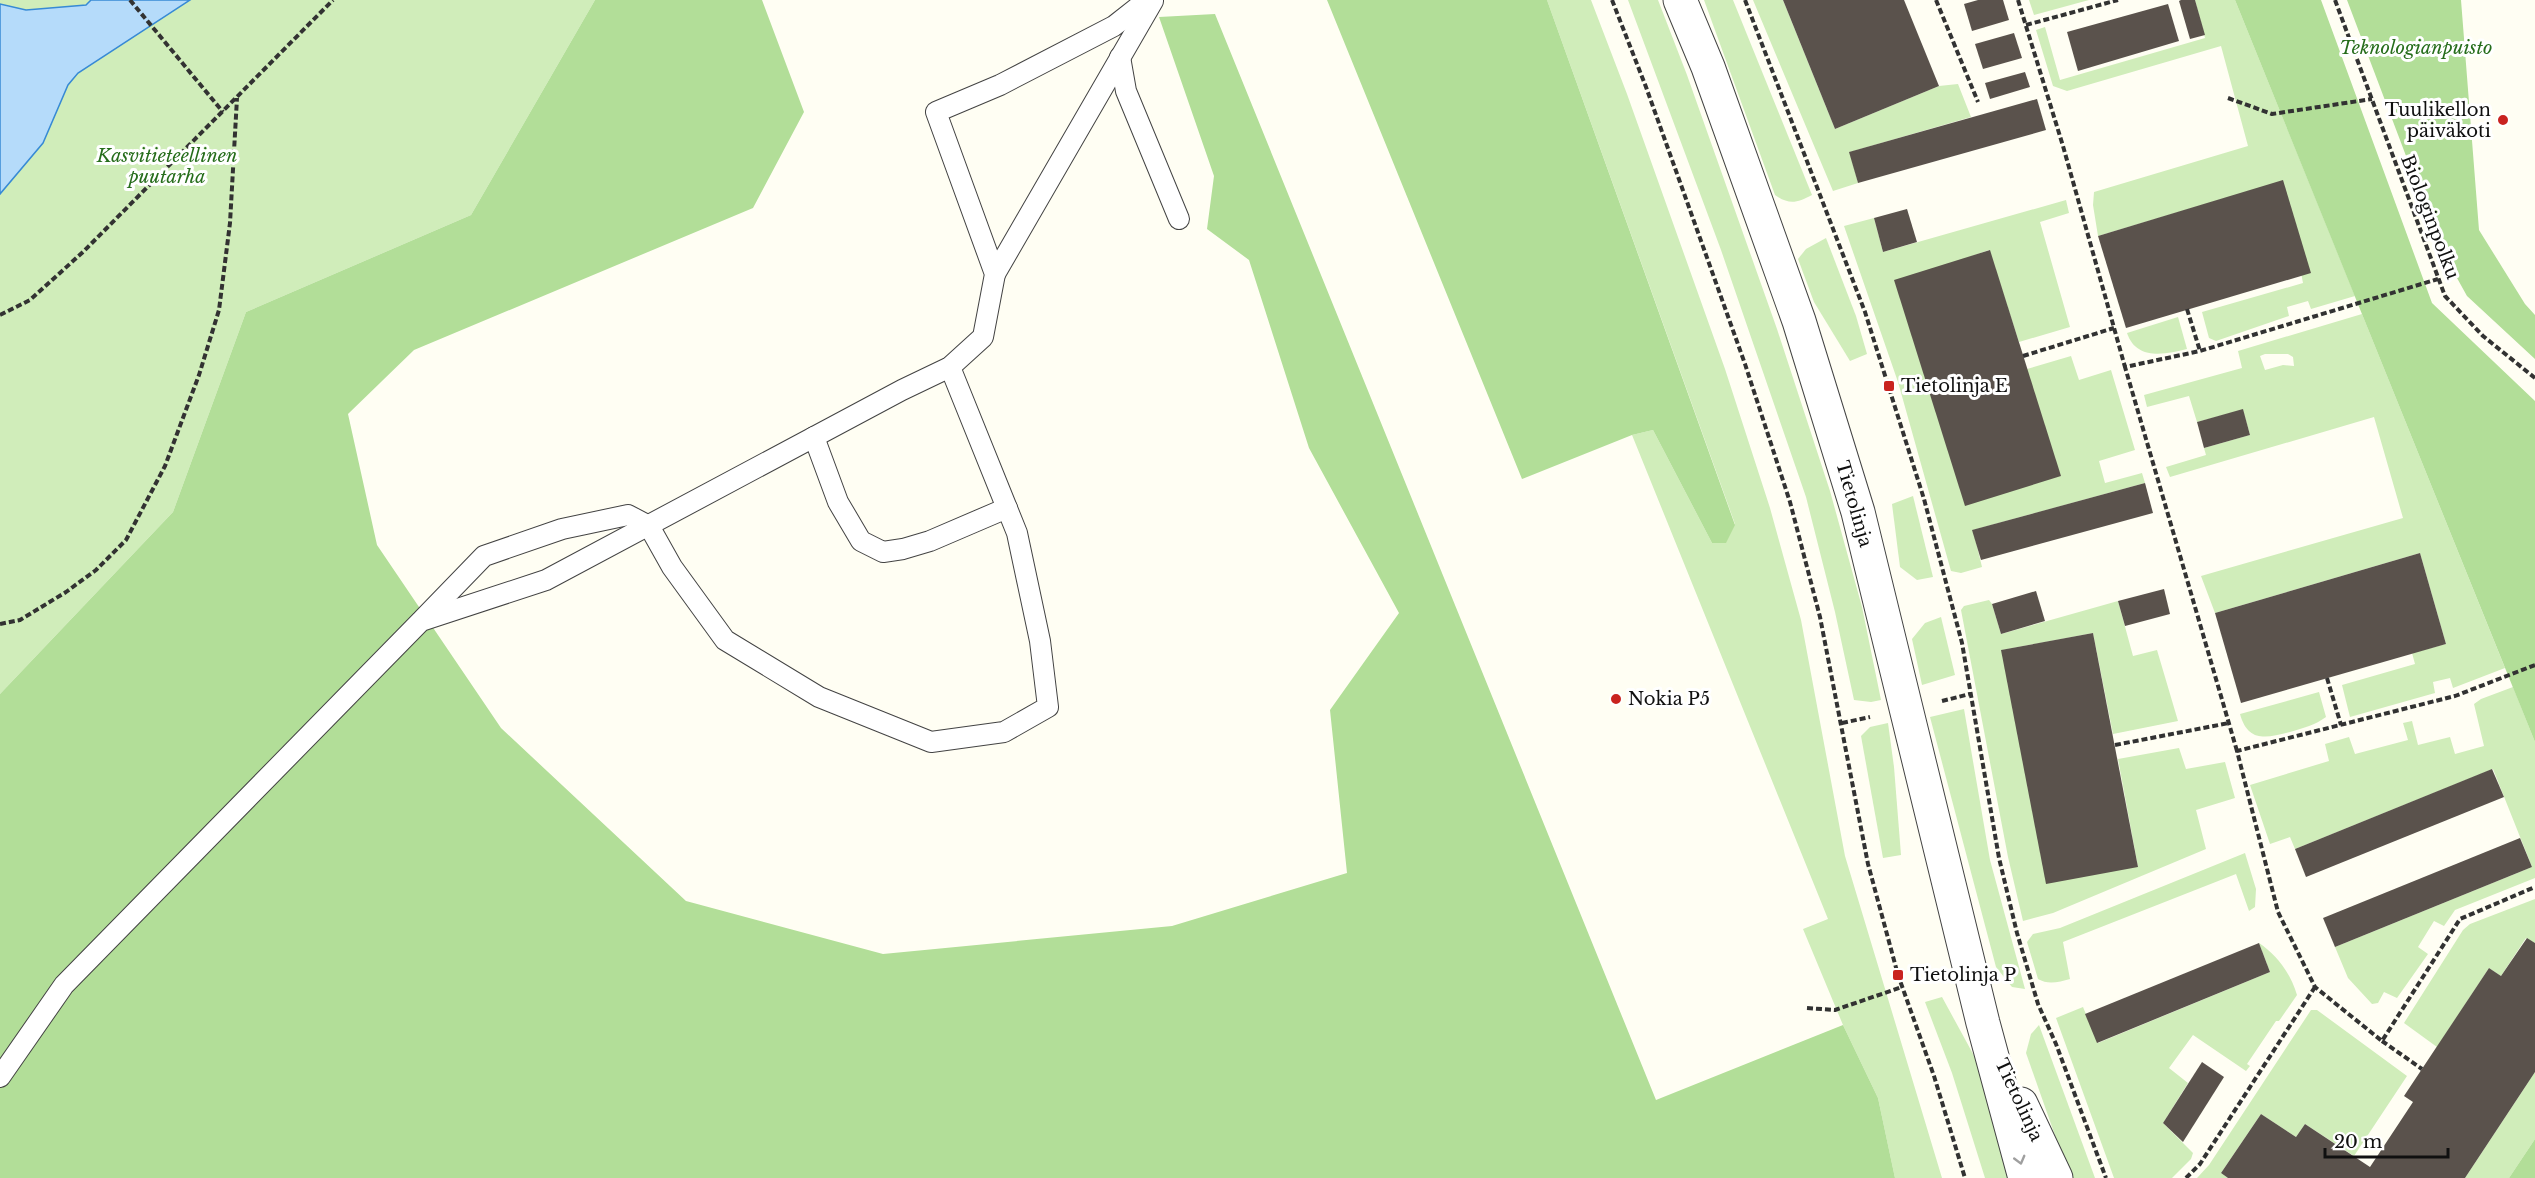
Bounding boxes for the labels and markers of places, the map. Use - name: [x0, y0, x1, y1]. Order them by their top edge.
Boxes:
- place label: Tuulikellon päiväkoti: [2385, 99, 2491, 142]
- marker: Tuulikellon päiväkoti: [2496, 113, 2510, 127]
- place label: Tietolinja E: [1901, 375, 2008, 397]
- marker: Tietolinja E: [1882, 379, 1896, 393]
- place label: Nokia P5: [1628, 688, 1710, 710]
- marker: Nokia P5: [1609, 692, 1623, 706]
- place label: Tietolinja P: [1910, 964, 2016, 986]
- marker: Tietolinja P: [1891, 968, 1905, 982]

